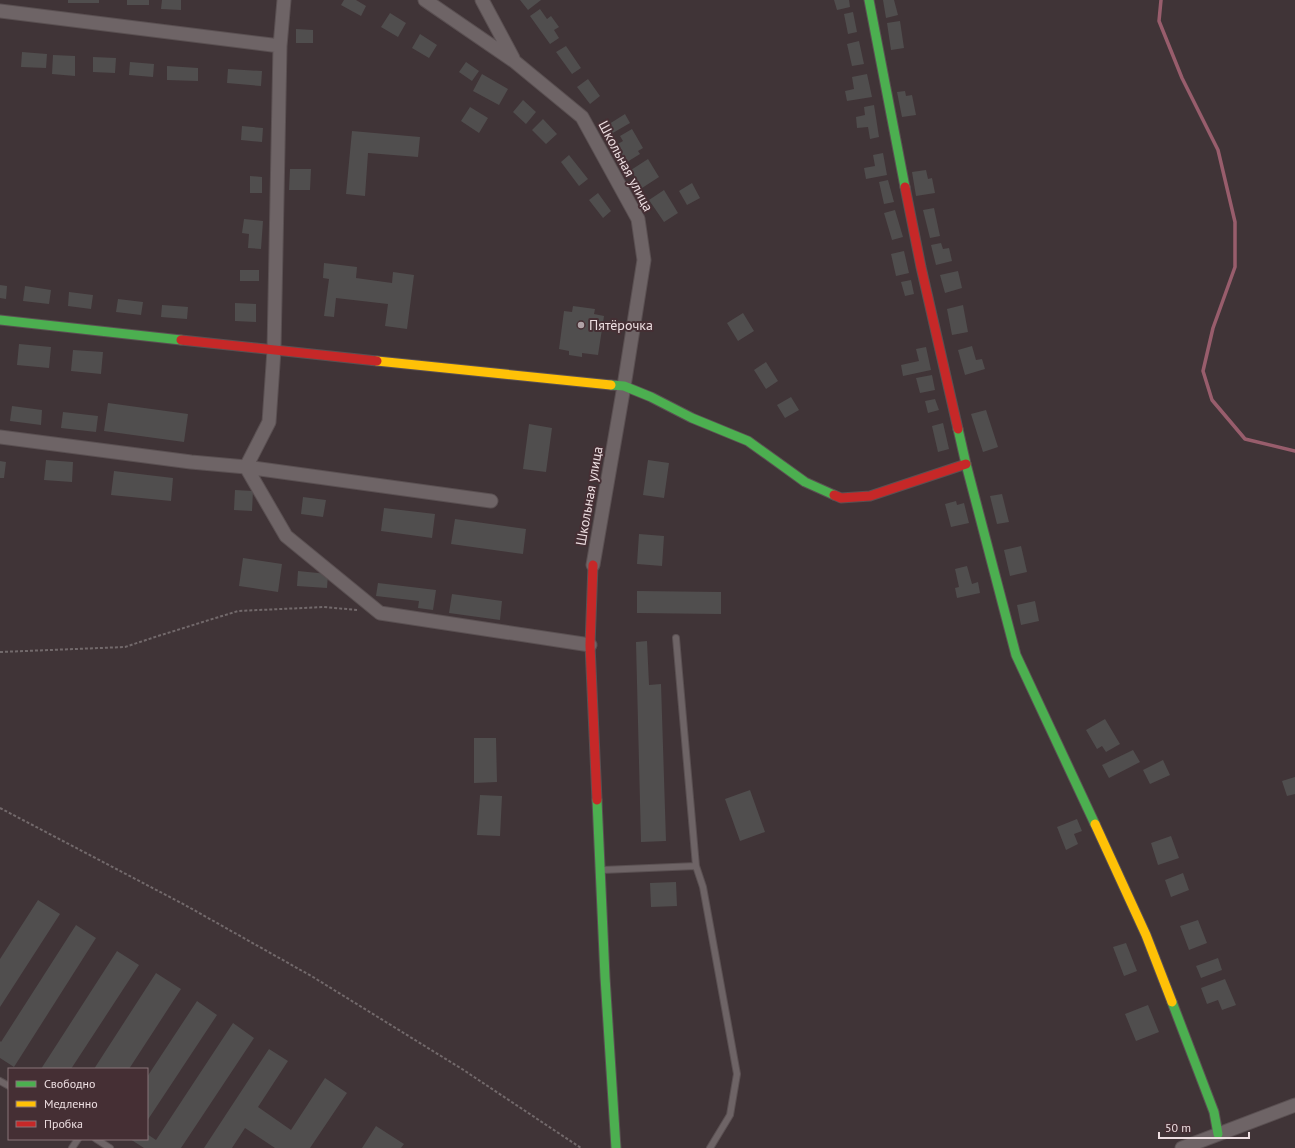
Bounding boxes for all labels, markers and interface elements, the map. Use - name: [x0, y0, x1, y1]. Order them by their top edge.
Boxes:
- street label: Школьная улица: [595, 117, 658, 215]
- place label: Пятёрочка: [589, 316, 653, 334]
- marker: Пятёрочка: [576, 320, 586, 330]
- street label: Школьная улица: [571, 445, 607, 547]
- legend: [8, 1068, 148, 1140]
- text: Свободно: [44, 1076, 95, 1091]
- text: Медленно: [44, 1096, 98, 1111]
- scale bar: [1159, 1114, 1249, 1140]
- text: Пробка: [44, 1116, 83, 1131]
- text: 50 m: [1165, 1120, 1191, 1135]

